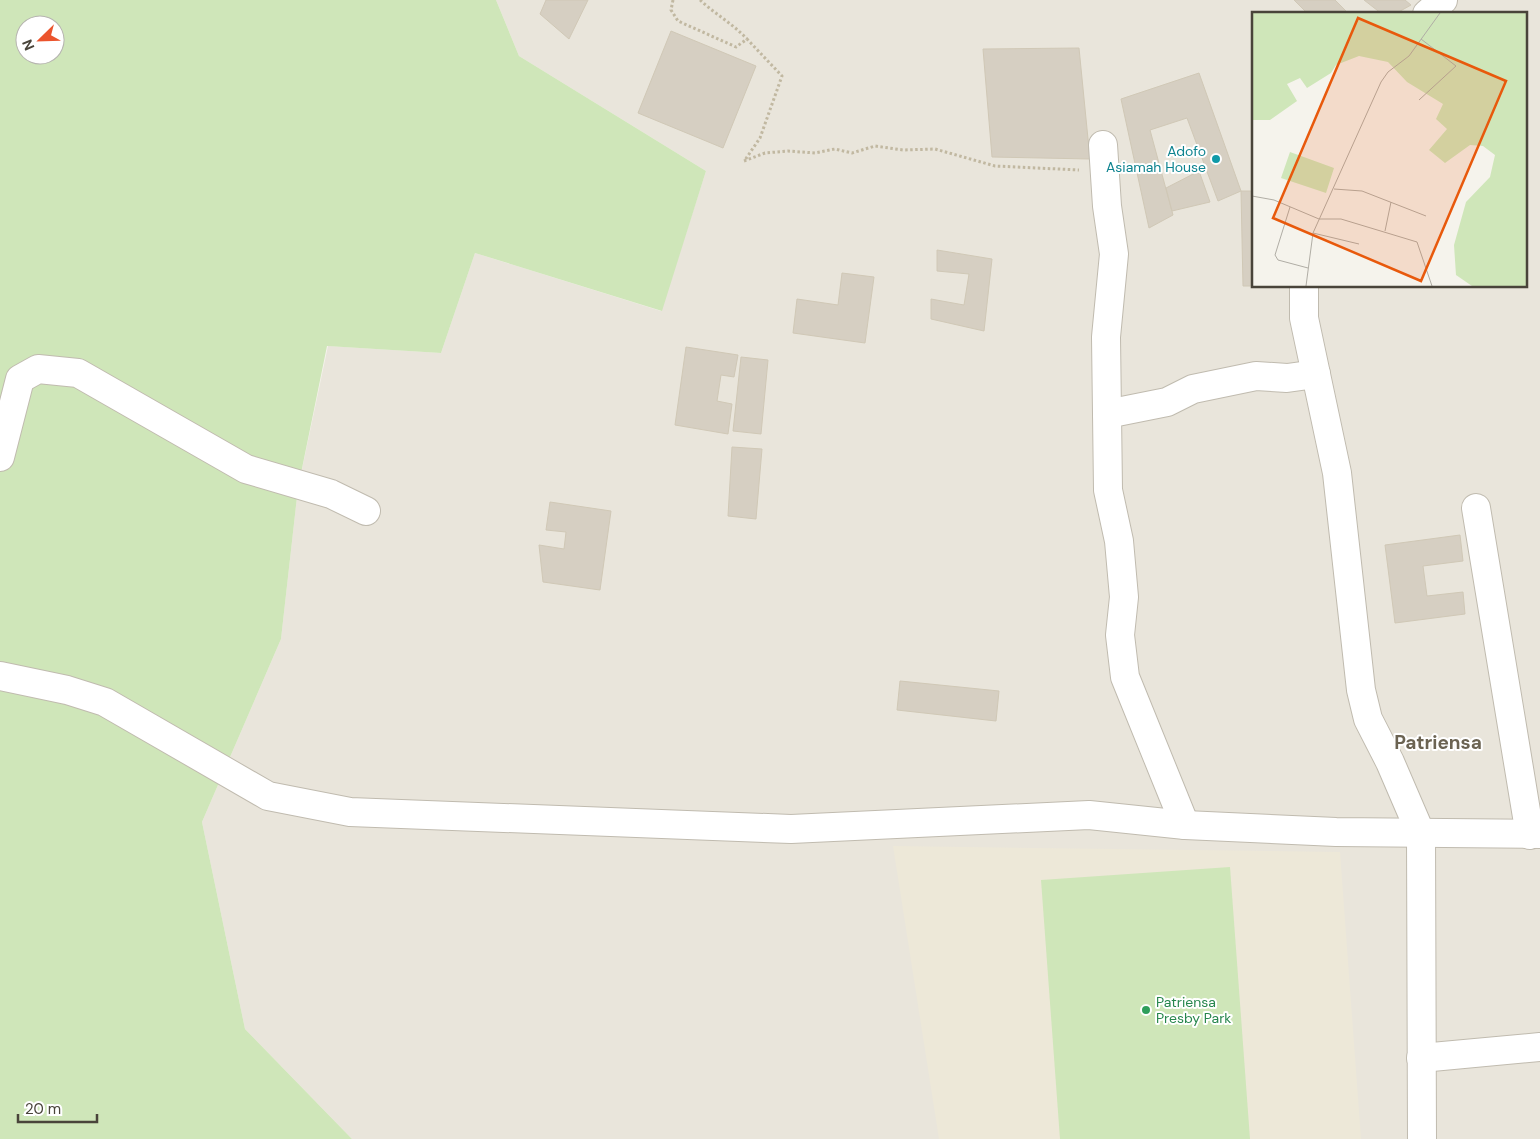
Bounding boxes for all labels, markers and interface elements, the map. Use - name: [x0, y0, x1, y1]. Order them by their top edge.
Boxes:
- inset map: [1252, 12, 1528, 288]
- north arrow: [15, 15, 65, 65]
- text: N: [18, 37, 38, 53]
- place label: Adofo Asiamah House: [1106, 142, 1206, 176]
- marker: Adofo Asiamah House: [1210, 153, 1222, 165]
- district label: Patriensa: [1394, 730, 1482, 755]
- place label: Patriensa Presby Park: [1156, 993, 1231, 1027]
- marker: Patriensa Presby Park: [1140, 1004, 1152, 1016]
- scale bar: [18, 1092, 96, 1124]
- text: 20 m: [25, 1099, 61, 1119]

